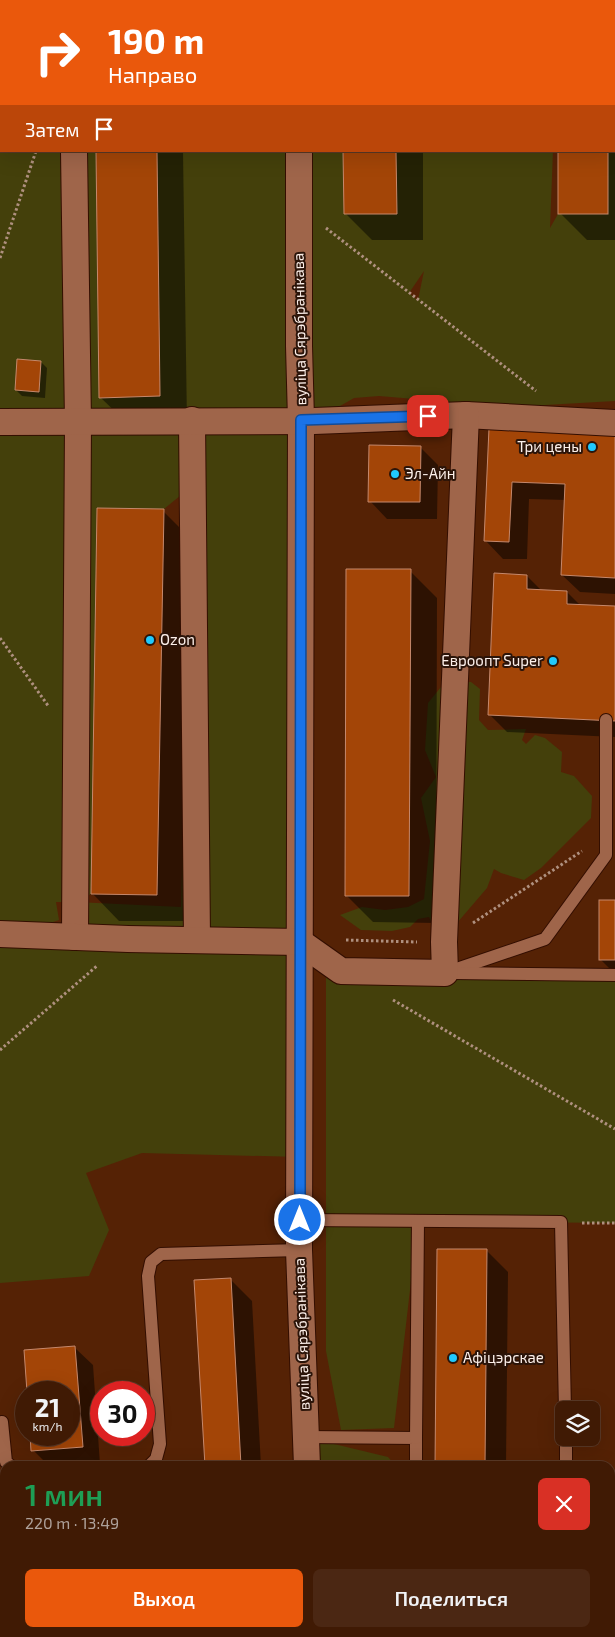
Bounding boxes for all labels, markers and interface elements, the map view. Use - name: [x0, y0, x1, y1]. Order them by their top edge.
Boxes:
- text: 190 m: [108, 19, 204, 61]
- icon: right: [25, 20, 90, 85]
- text: Направо: [108, 61, 197, 87]
- icon: arrive: [90, 115, 118, 143]
- text: Затем: [25, 118, 80, 141]
- street label: вуліца Сярэбранікава: [289, 253, 310, 405]
- pin: [407, 395, 449, 437]
- icon: arrive: [414, 402, 442, 430]
- place label: Три цены: [517, 437, 582, 455]
- marker: Три цены: [586, 441, 598, 453]
- place label: Эл-Айн: [405, 464, 456, 482]
- marker: Эл-Айн: [389, 468, 401, 480]
- place label: Ozon: [160, 630, 195, 648]
- marker: Ozon: [144, 634, 156, 646]
- place label: Евроопт Super: [441, 651, 543, 669]
- marker: Евроопт Super: [547, 655, 559, 667]
- position arrow: [273, 1193, 325, 1245]
- street label: вуліца Сярэбранікава: [289, 1257, 314, 1411]
- place label: Афіцэрскае: [463, 1348, 544, 1366]
- marker: Афіцэрскае: [447, 1352, 459, 1364]
- speed limit sign: 30: [90, 1381, 155, 1446]
- text: 21: [35, 1392, 60, 1422]
- map controls: [555, 1401, 600, 1446]
- button: layers: [555, 1401, 600, 1446]
- text: km/h: [33, 1419, 62, 1433]
- text: 1 мин: [25, 1476, 103, 1512]
- button: close: [538, 1478, 590, 1530]
- text: 220 m · 13:49: [25, 1513, 119, 1532]
- button: Выход: [25, 1569, 303, 1627]
- button: Поделиться: [313, 1569, 590, 1627]

